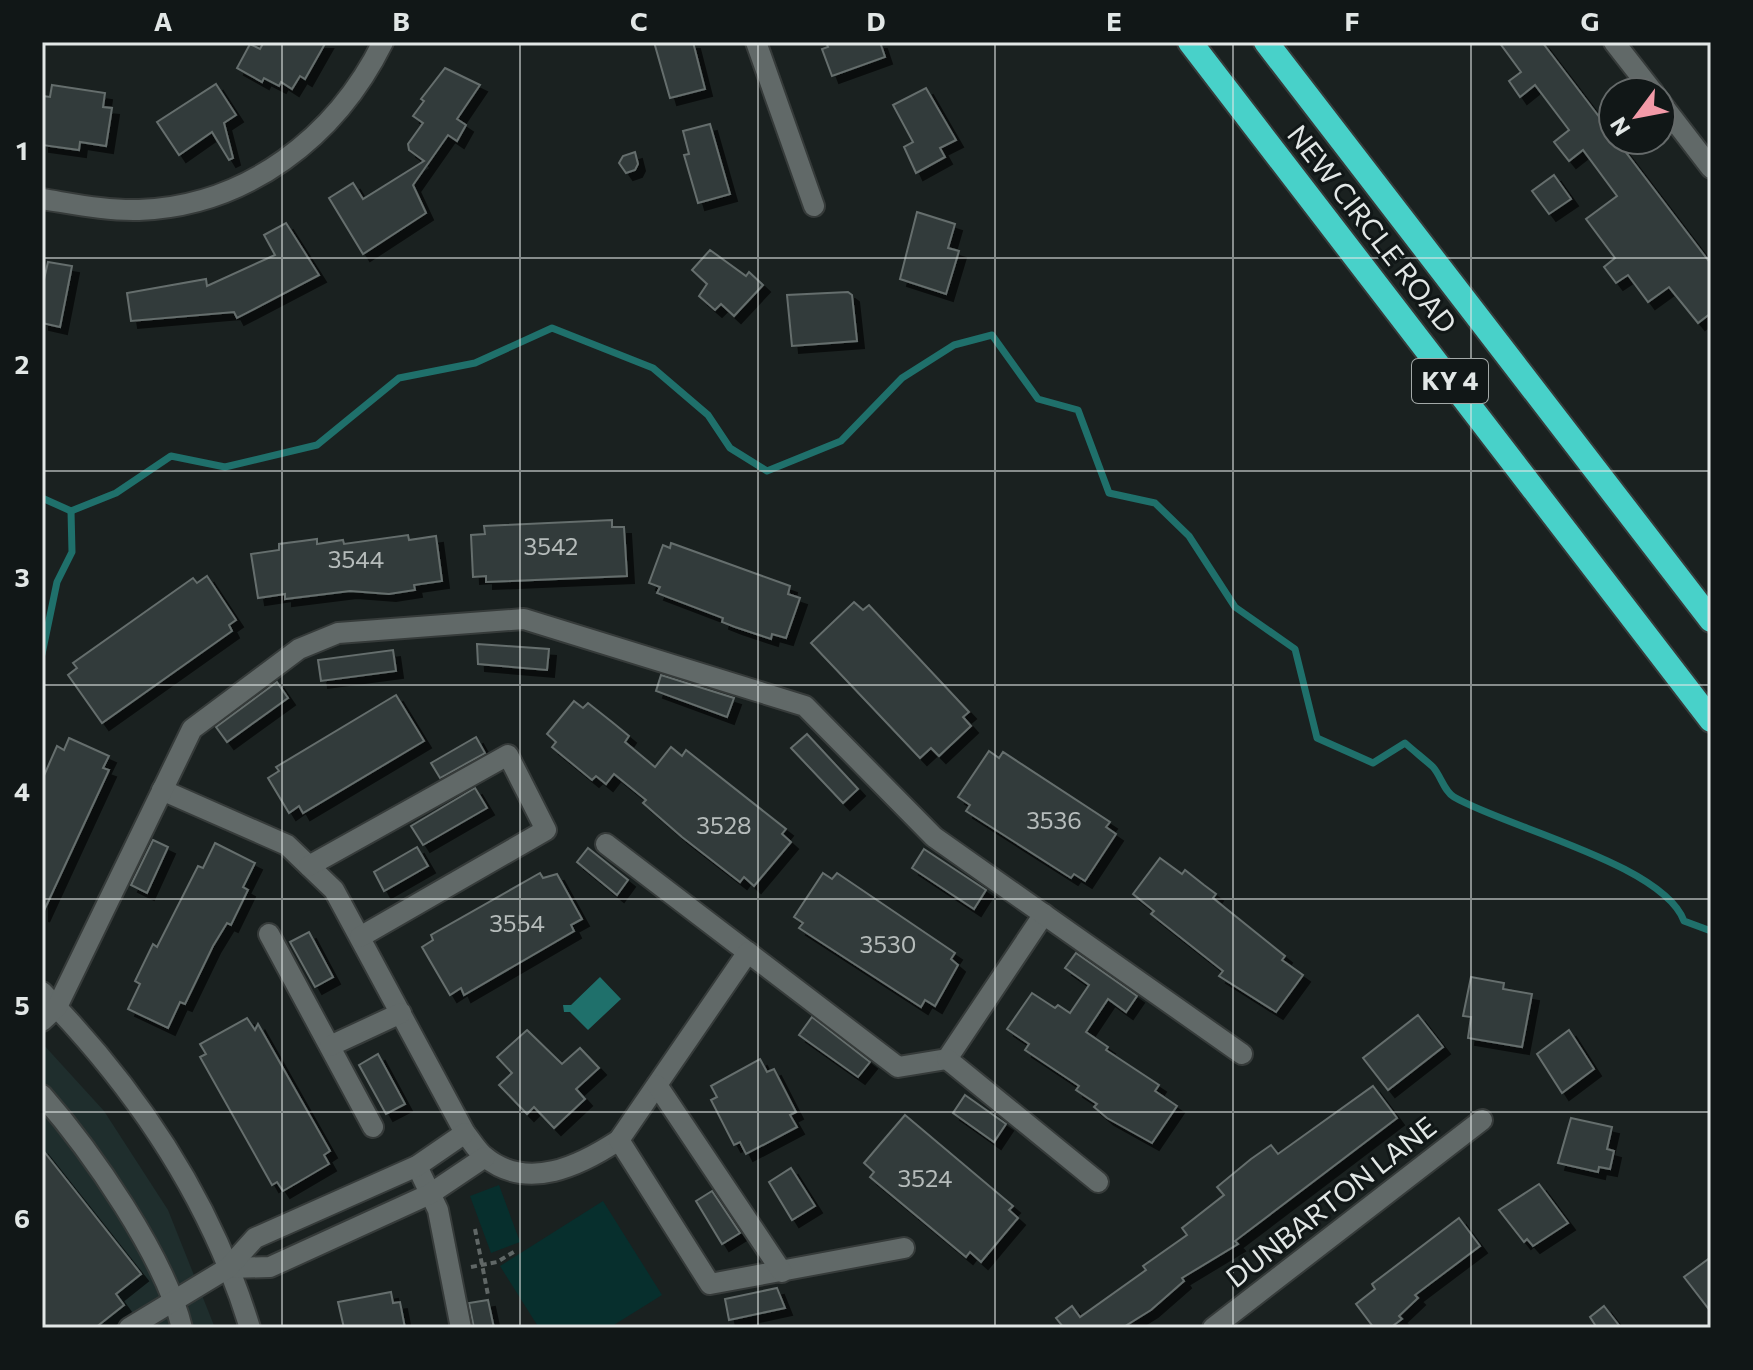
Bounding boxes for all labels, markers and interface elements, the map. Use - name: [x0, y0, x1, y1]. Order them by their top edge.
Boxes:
- text: A: [154, 5, 173, 36]
- text: B: [392, 5, 410, 36]
- text: C: [630, 5, 648, 36]
- text: D: [866, 5, 886, 36]
- text: E: [1106, 5, 1122, 36]
- text: F: [1344, 5, 1360, 36]
- text: G: [1581, 5, 1599, 36]
- north arrow: [1597, 76, 1677, 156]
- text: N: [1604, 113, 1635, 141]
- street label: NEW CIRCLE ROAD: [1281, 118, 1465, 339]
- text: 1: [16, 134, 28, 165]
- text: 2: [15, 348, 29, 379]
- road number: KY 4: [1412, 359, 1488, 403]
- house number: 3542: [524, 531, 578, 560]
- house number: 3544: [328, 544, 384, 573]
- text: 3: [14, 561, 30, 592]
- text: 4: [14, 775, 30, 806]
- house number: 3536: [1026, 805, 1082, 834]
- house number: 3528: [696, 810, 752, 839]
- house number: 3554: [489, 908, 545, 937]
- house number: 3530: [860, 929, 916, 958]
- text: 5: [14, 989, 30, 1020]
- street label: DUNBARTON LANE: [1219, 1109, 1442, 1294]
- house number: 3524: [898, 1163, 952, 1192]
- text: 6: [14, 1202, 30, 1233]

